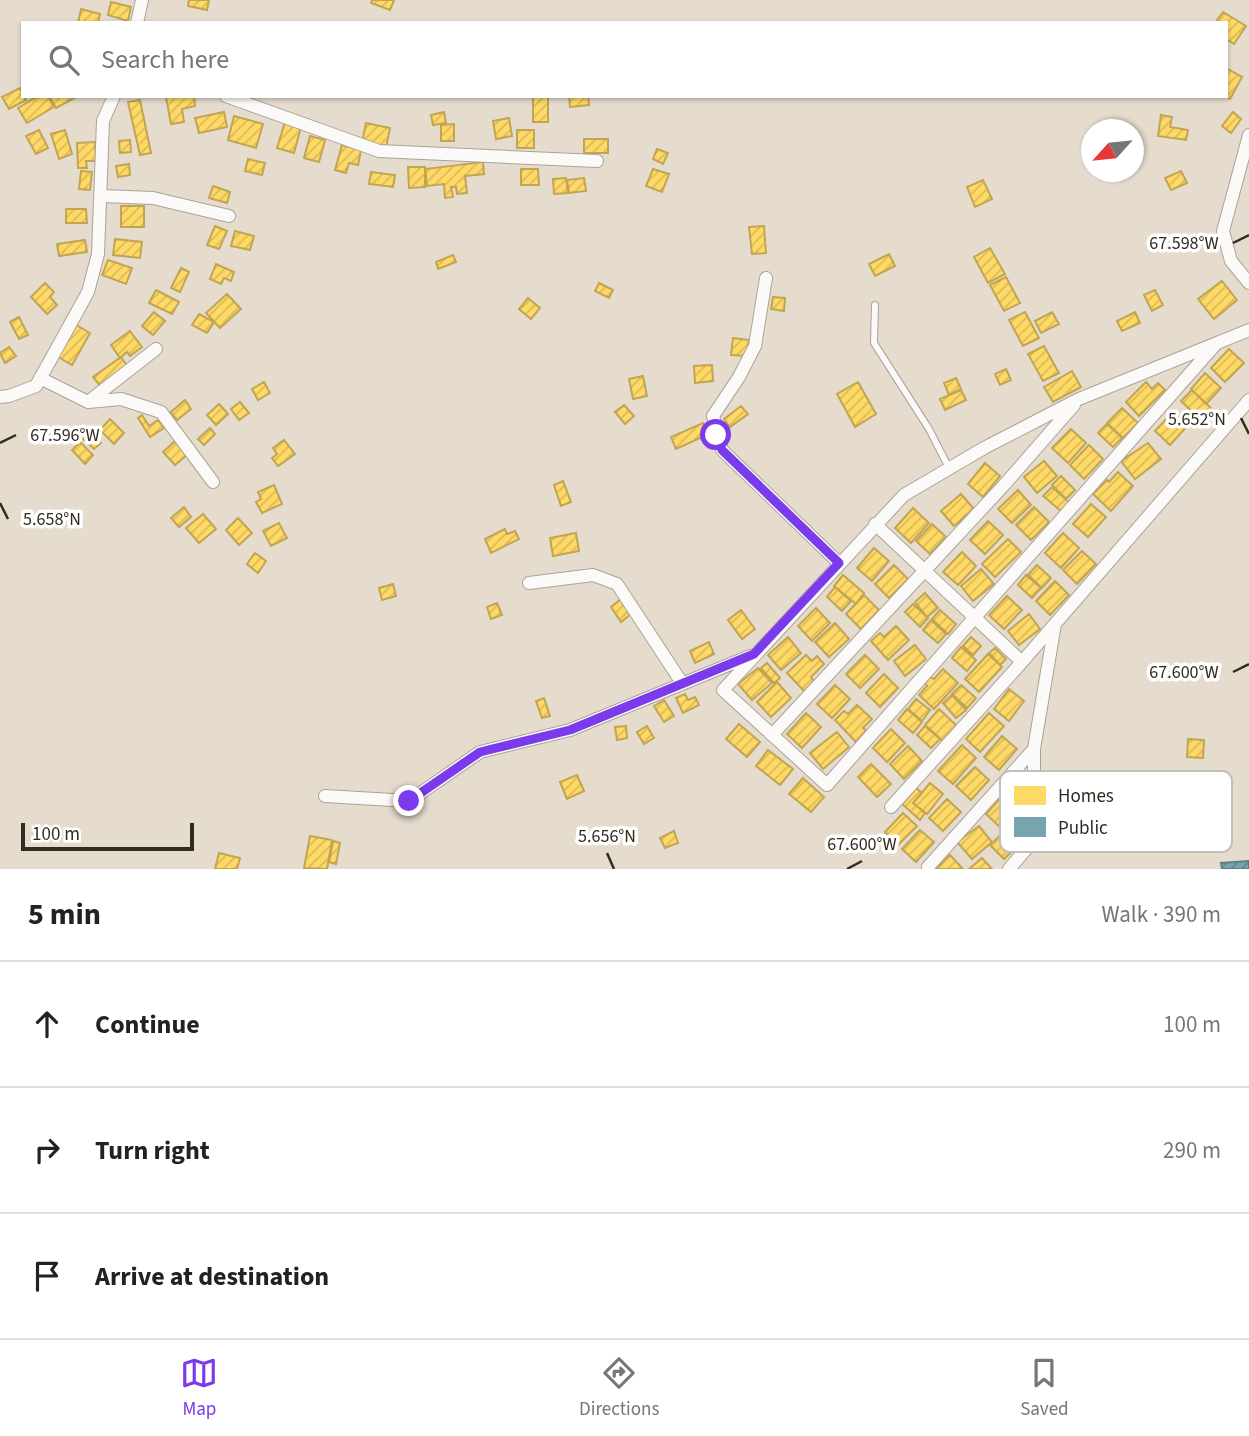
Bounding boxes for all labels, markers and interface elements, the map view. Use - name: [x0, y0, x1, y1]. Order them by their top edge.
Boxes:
- search box: [21, 21, 1228, 98]
- icon: search: [45, 41, 83, 79]
- text: Search here: [101, 41, 229, 78]
- north arrow: [1081, 119, 1144, 182]
- text: 67.598°W: [1149, 231, 1219, 256]
- text: 5.652°N: [1168, 407, 1226, 432]
- route start: [700, 419, 731, 450]
- text: 67.596°W: [30, 423, 100, 448]
- text: 5.658°N: [23, 507, 81, 532]
- text: 67.600°W: [1149, 660, 1219, 685]
- legend: [1000, 771, 1232, 852]
- text: Homes: [1058, 783, 1114, 810]
- route end: [393, 785, 424, 816]
- text: Public: [1058, 815, 1108, 842]
- scale bar: [21, 820, 194, 852]
- text: 100 m: [32, 821, 80, 848]
- text: 5.656°N: [578, 824, 636, 849]
- text: 67.600°W: [827, 832, 897, 857]
- text: 5 min: [28, 893, 101, 936]
- text: Walk · 390 m: [1102, 898, 1221, 931]
- icon: ahead: [28, 1005, 66, 1043]
- text: Continue: [95, 1006, 200, 1043]
- text: 100 m: [1163, 1008, 1221, 1041]
- icon: right: [28, 1131, 66, 1169]
- text: Turn right: [95, 1132, 210, 1169]
- text: 290 m: [1163, 1134, 1221, 1167]
- icon: arrive: [28, 1257, 66, 1295]
- text: Arrive at destination: [95, 1258, 329, 1295]
- tab: Map: [180, 1354, 218, 1423]
- tab: Directions: [579, 1354, 659, 1423]
- tab: Saved: [1020, 1354, 1069, 1423]

